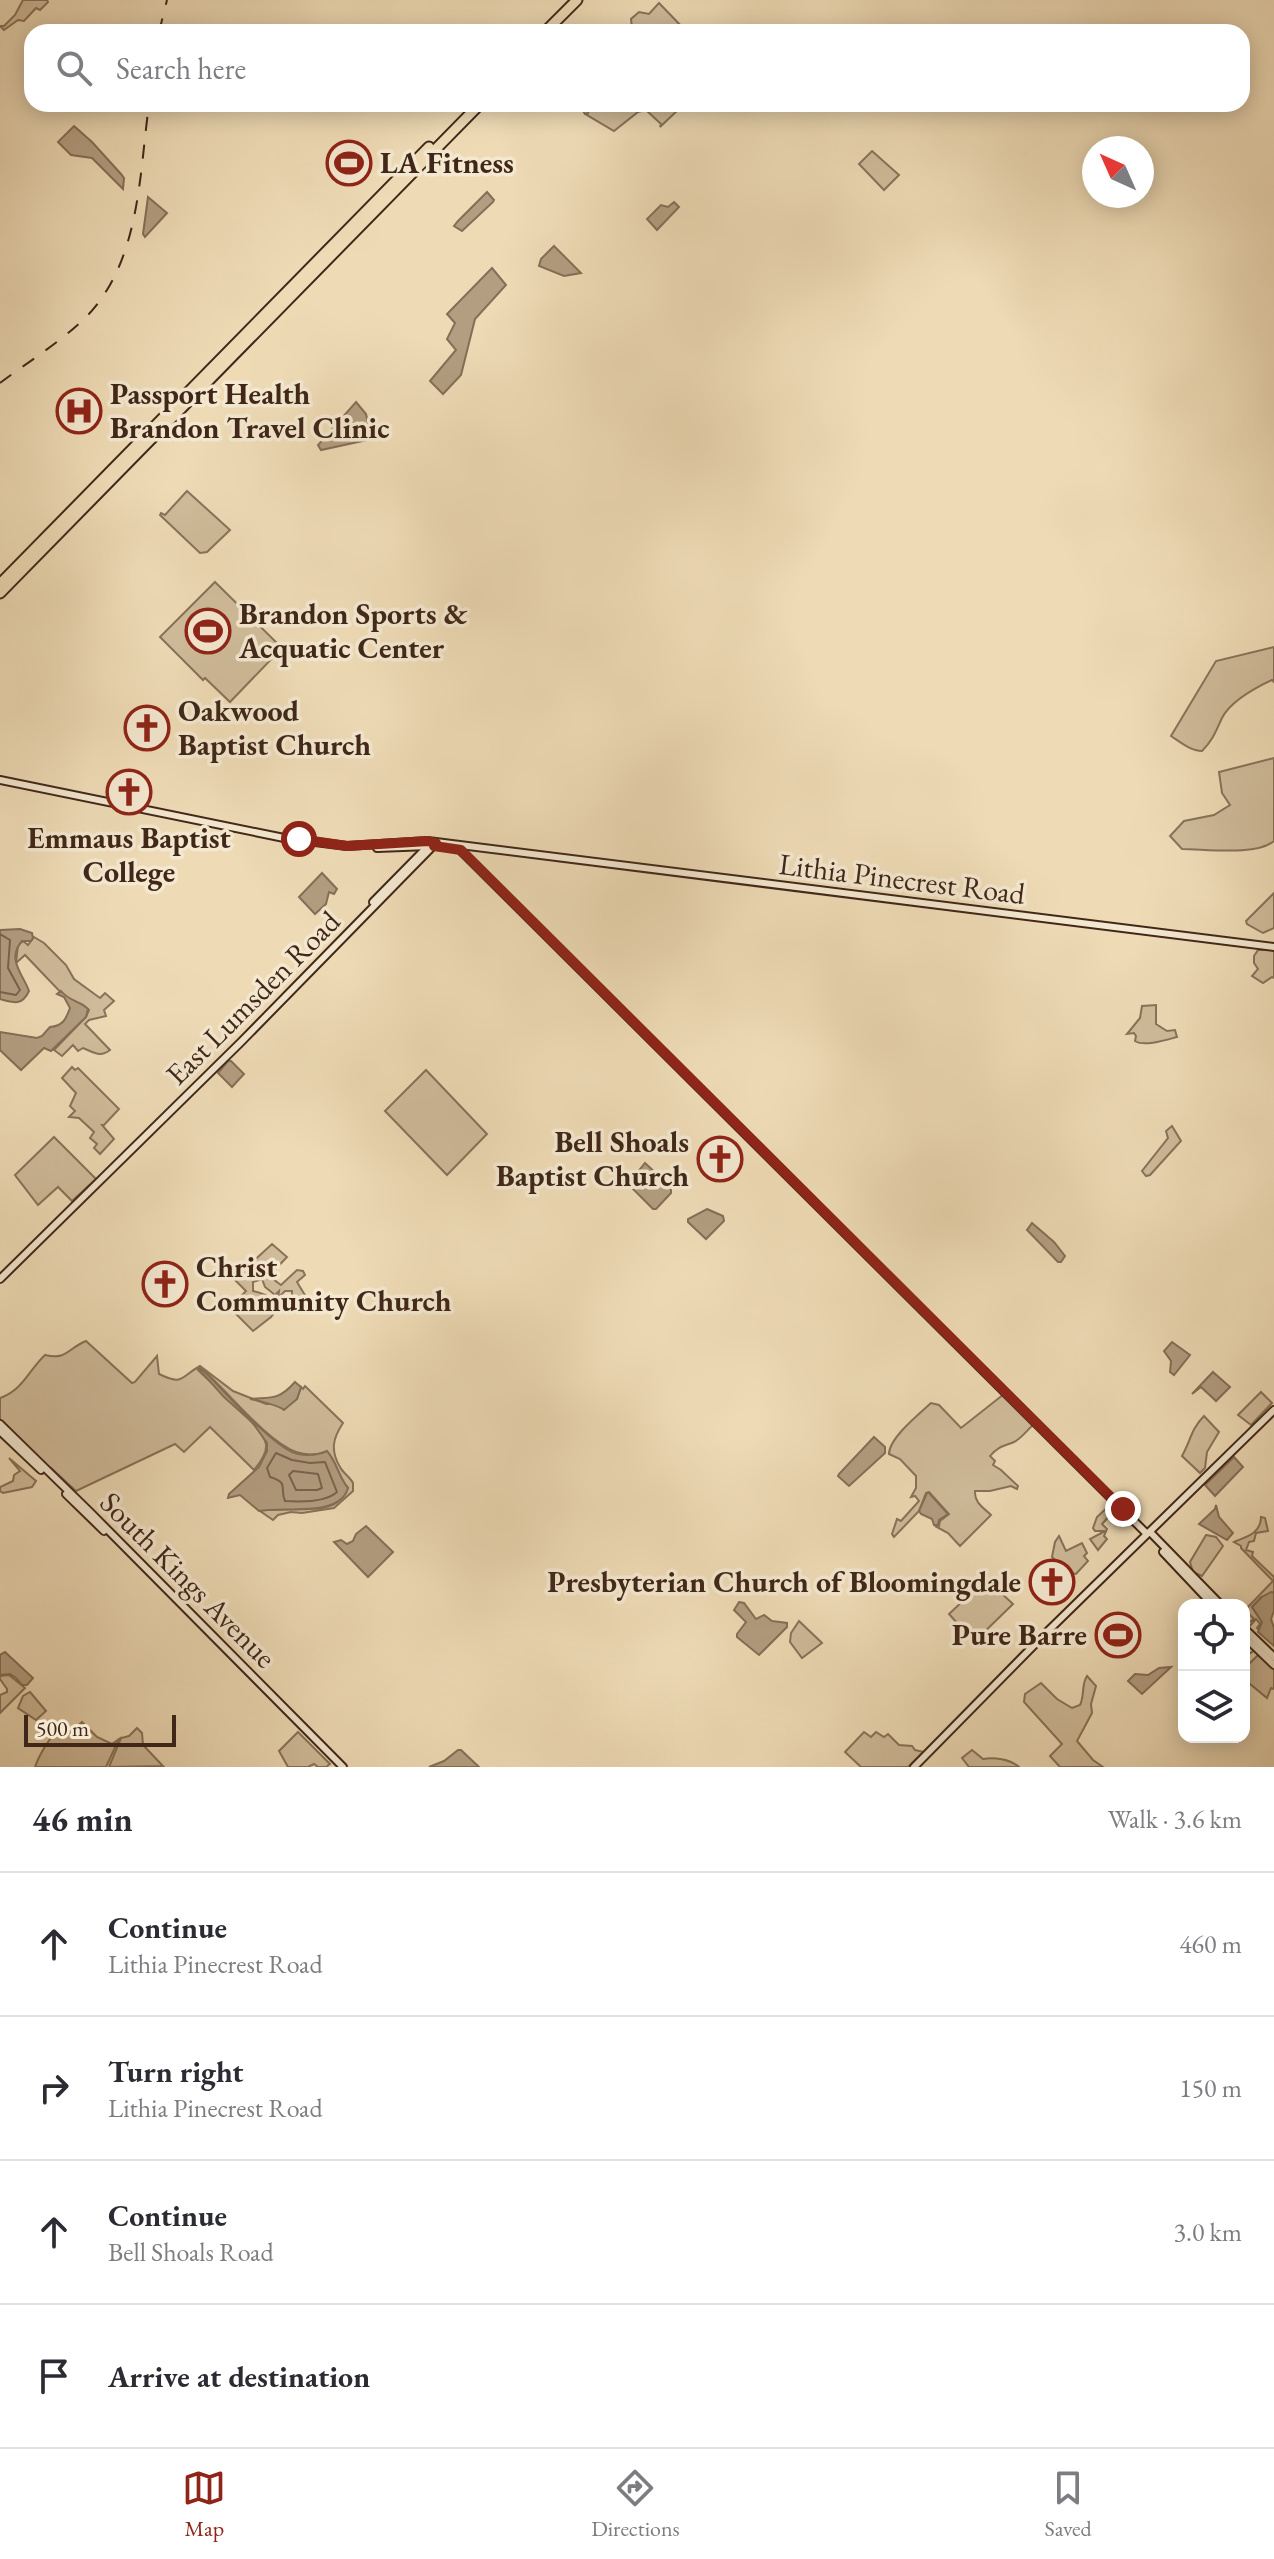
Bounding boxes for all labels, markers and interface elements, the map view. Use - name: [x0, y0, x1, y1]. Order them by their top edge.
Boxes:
- search box: [24, 24, 1250, 112]
- icon: search: [52, 46, 96, 90]
- text: Search here: [116, 49, 246, 88]
- north arrow: [1082, 136, 1154, 208]
- sports icon: LA Fitness: [325, 139, 373, 187]
- place label: LA Fitness: [380, 143, 514, 182]
- place label: Passport Health Brandon Travel Clinic: [110, 374, 390, 447]
- hospital icon: Passport Health Brandon Travel Clinic: [55, 387, 103, 435]
- place label: Brandon Sports & Acquatic Center: [238, 594, 468, 667]
- sports icon: Brandon Sports & Acquatic Center: [184, 607, 232, 655]
- place label: Oakwood Baptist Church: [178, 691, 371, 764]
- church icon: Oakwood Baptist Church: [123, 704, 171, 752]
- church icon: Emmaus Baptist College: [105, 768, 153, 816]
- place label: Emmaus Baptist College: [27, 818, 232, 891]
- route start: [281, 821, 317, 857]
- street label: Lithia Pinecrest Road: [777, 844, 1028, 913]
- street label: East Lumsden Road: [157, 902, 349, 1093]
- place label: Bell Shoals Baptist Church: [496, 1122, 689, 1195]
- church icon: Bell Shoals Baptist Church: [696, 1135, 744, 1183]
- place label: Christ Community Church: [196, 1247, 452, 1320]
- church icon: Christ Community Church: [141, 1260, 189, 1308]
- street label: South Kings Avenue: [92, 1483, 285, 1676]
- route end: [1105, 1491, 1141, 1527]
- church icon: Presbyterian Church of Bloomingdale: [1028, 1558, 1076, 1606]
- place label: Presbyterian Church of Bloomingdale: [547, 1562, 1021, 1601]
- map controls: [1178, 1599, 1250, 1743]
- button: locate: [1178, 1599, 1250, 1671]
- sports icon: Pure Barre: [1094, 1611, 1142, 1659]
- place label: Pure Barre: [952, 1615, 1087, 1654]
- button: layers: [1178, 1671, 1250, 1743]
- scale bar: [24, 1711, 176, 1747]
- text: 500 m: [36, 1714, 89, 1743]
- text: 46 min: [32, 1797, 133, 1841]
- text: Walk · 3.6 km: [1108, 1802, 1242, 1836]
- text: Continue: [108, 1908, 227, 1947]
- icon: ahead: [32, 1922, 76, 1966]
- text: 460 m: [1179, 1927, 1242, 1961]
- text: Lithia Pinecrest Road: [108, 1947, 323, 1981]
- text: Turn right: [108, 2052, 244, 2091]
- icon: right: [32, 2066, 76, 2110]
- text: 150 m: [1179, 2071, 1242, 2105]
- text: Lithia Pinecrest Road: [108, 2091, 323, 2125]
- text: Continue: [108, 2196, 227, 2235]
- icon: ahead: [32, 2210, 76, 2254]
- text: 3.0 km: [1173, 2215, 1242, 2249]
- text: Bell Shoals Road: [108, 2235, 274, 2269]
- icon: arrive: [32, 2354, 76, 2398]
- text: Arrive at destination: [108, 2357, 370, 2396]
- tab: Map: [182, 2466, 226, 2543]
- tab: Directions: [591, 2466, 680, 2543]
- tab: Saved: [1044, 2466, 1092, 2543]

